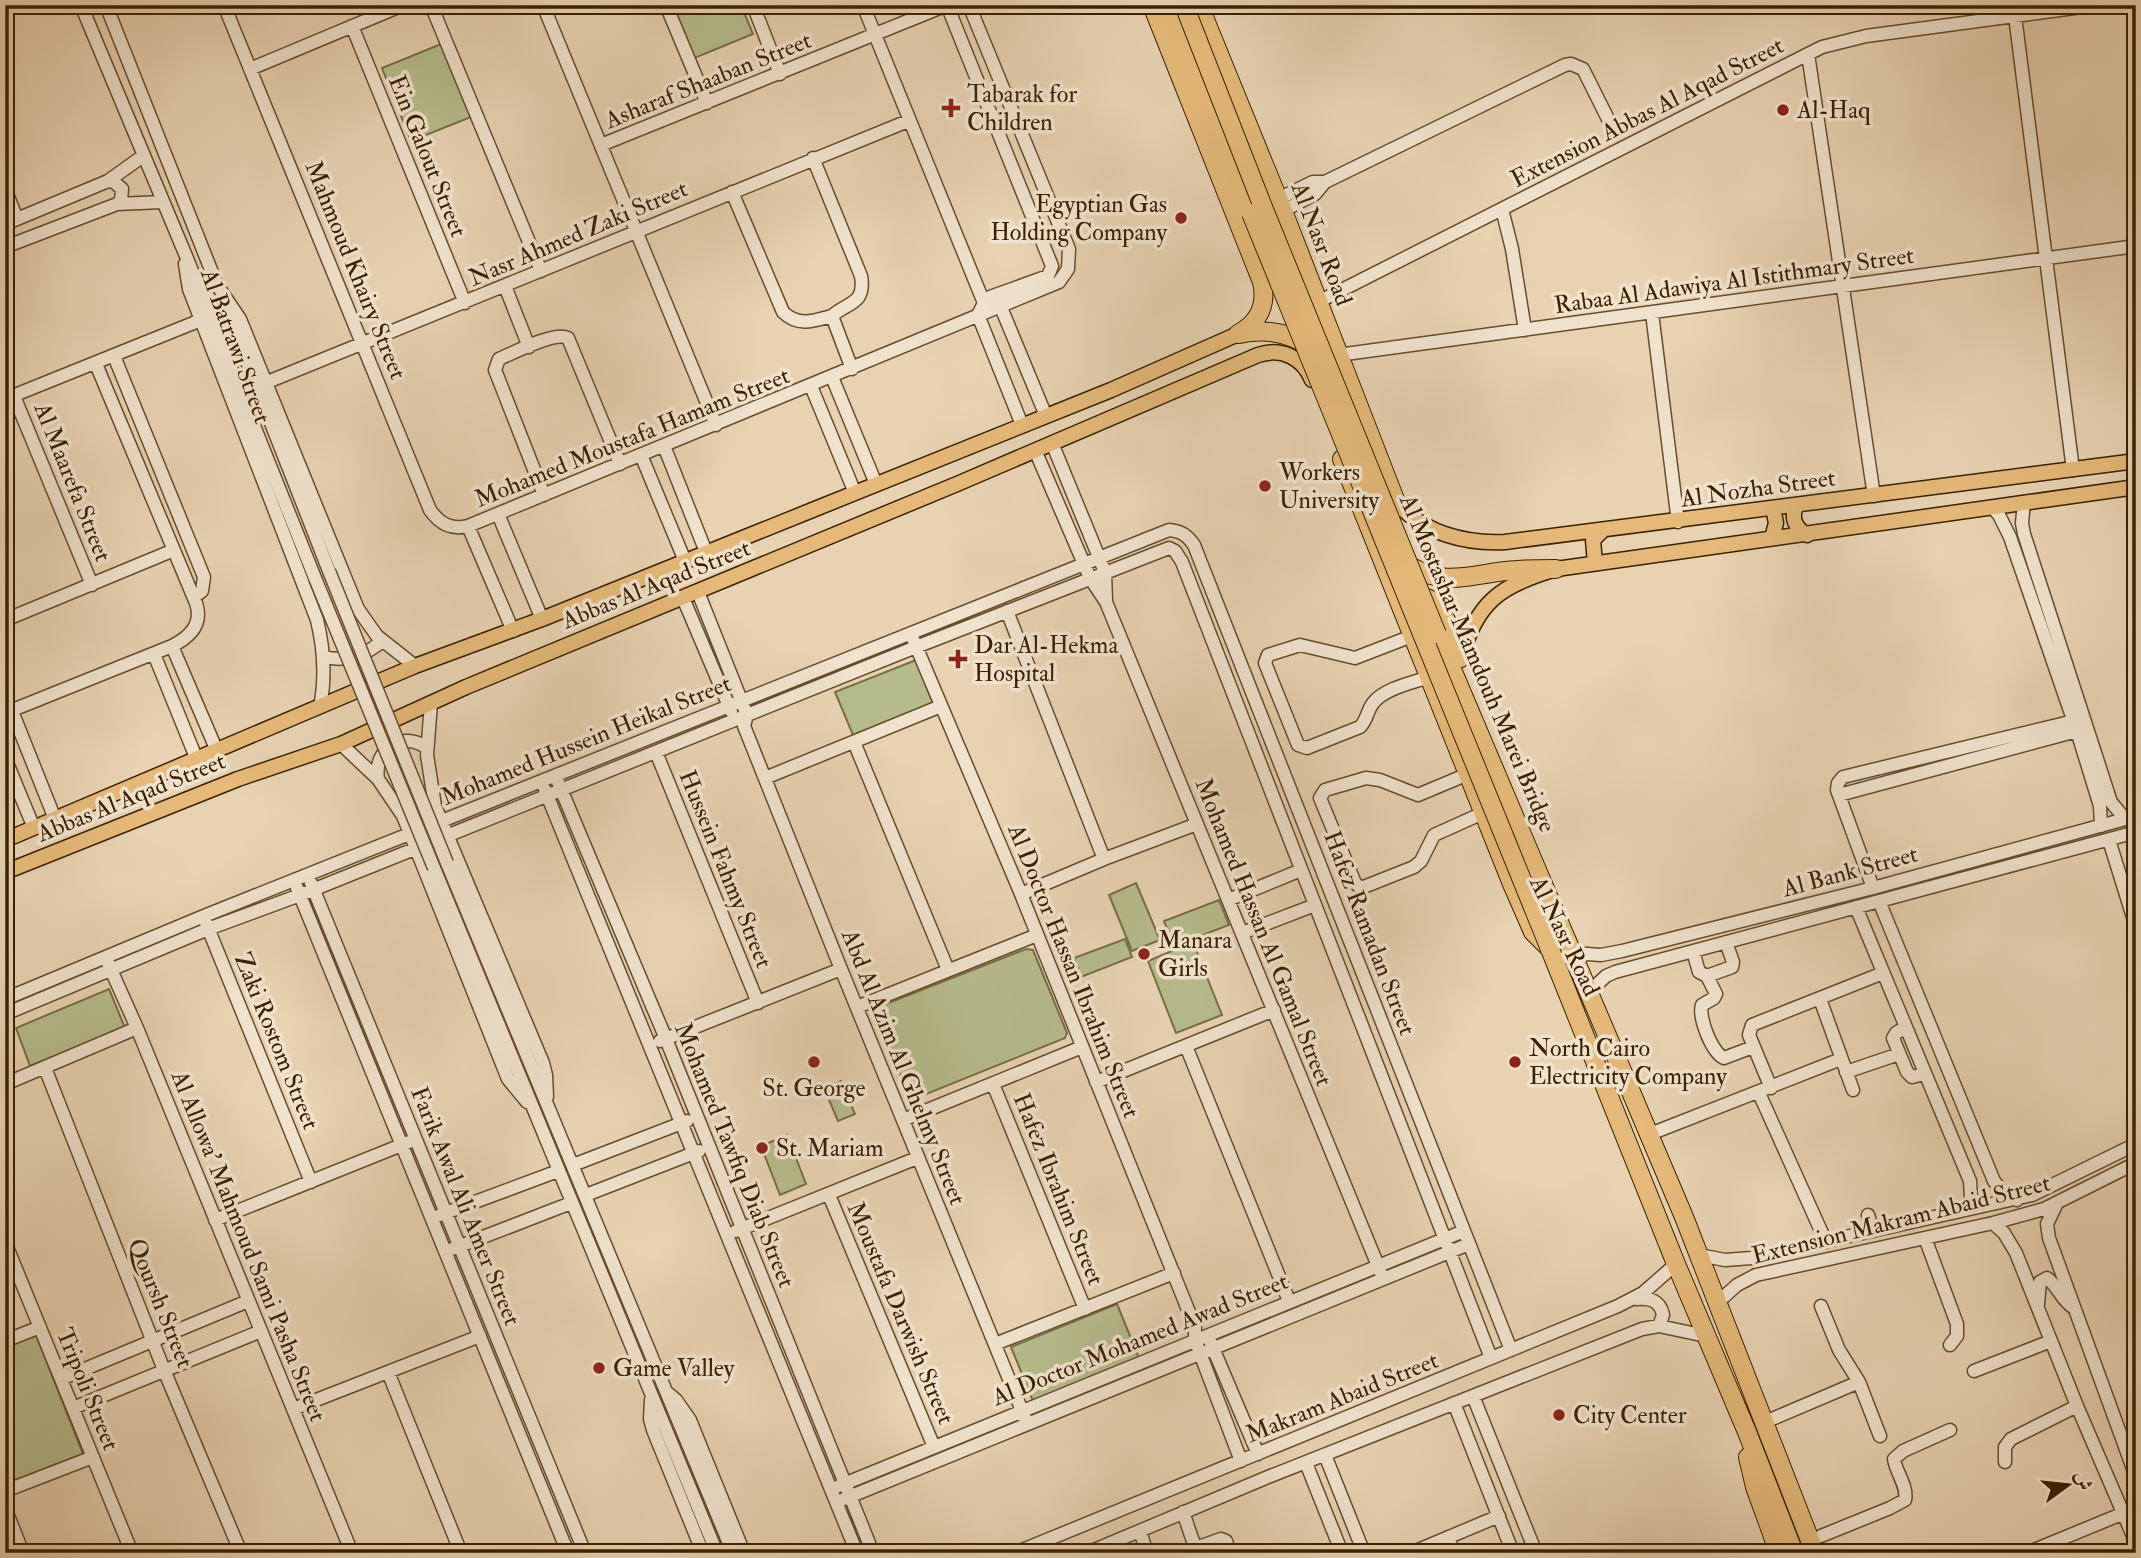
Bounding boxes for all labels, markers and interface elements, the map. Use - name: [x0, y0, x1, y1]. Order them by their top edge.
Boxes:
- street label: Asharaf Shaaban Street: [599, 25, 816, 136]
- street label: Extension Abbas Al Aqad Street: [1506, 30, 1789, 195]
- street label: Ein Galout Street: [381, 71, 474, 242]
- place label: Tabarak for Children: [967, 79, 1077, 138]
- place label: Al-Haq: [1796, 95, 1871, 126]
- marker: Tabarak for Children: [941, 98, 961, 118]
- marker: Al-Haq: [1775, 102, 1791, 118]
- street label: Mahmoud Khairy Street: [298, 156, 414, 384]
- street label: Nasr Ahmed Zaki Street: [464, 173, 693, 294]
- street label: Al Nasr Road: [1283, 177, 1359, 310]
- place label: Egyptian Gas Holding Company: [990, 189, 1167, 248]
- marker: Egyptian Gas Holding Company: [1173, 210, 1189, 226]
- street label: Rabaa Al Adawiya Al Istithmary Street: [1552, 240, 1916, 321]
- street label: Al Batrawi Street: [193, 264, 278, 428]
- street label: Mohamed Moustafa Hamam Street: [470, 360, 794, 515]
- street label: Al Maarefa Street: [26, 397, 119, 566]
- place label: Workers University: [1278, 457, 1380, 516]
- street label: Al Nozha Street: [1678, 462, 1838, 515]
- marker: Workers University: [1257, 478, 1273, 494]
- street label: Al Mostashar Mamdouh Marei Bridge: [1392, 489, 1563, 837]
- street label: Abbas Al Aqad Street: [556, 532, 755, 637]
- place label: Dar Al-Hekma Hospital: [974, 630, 1119, 689]
- marker: Dar Al-Hekma Hospital: [948, 649, 968, 669]
- street label: Mohamed Hussein Heikal Street: [437, 668, 736, 813]
- street label: Abbas Al Aqad Street: [31, 745, 230, 850]
- street label: Hussein Fahmy Street: [672, 766, 779, 973]
- street label: Mohamed Hassan Al Gamal Street: [1187, 774, 1340, 1091]
- street label: Al Doctor Hassan Ibrahim Street: [1000, 819, 1147, 1123]
- street label: Hafez Ramadan Street: [1316, 827, 1423, 1040]
- street label: Al Bank Street: [1778, 838, 1921, 905]
- street label: Al Nasr Road: [1522, 870, 1607, 1001]
- street label: Abd Al Azim Al Ghelmy Street: [834, 924, 973, 1210]
- place label: Manara Girls: [1158, 925, 1233, 984]
- marker: Manara Girls: [1136, 946, 1152, 962]
- street label: Zaki Rostom Street: [227, 948, 326, 1134]
- street label: Mohamed Tawfiq Diab Street: [667, 1018, 802, 1292]
- place label: North Cairo Electricity Company: [1529, 1033, 1727, 1092]
- marker: St. George: [806, 1054, 822, 1070]
- marker: North Cairo Electricity Company: [1507, 1054, 1523, 1070]
- street label: Al Allowa' Mahmoud Sami Pasha Street: [163, 1065, 333, 1427]
- place label: St. George: [762, 1073, 866, 1104]
- street label: Farik Awal Ali Amer Street: [403, 1082, 528, 1331]
- street label: Hafez Ibrahim Street: [1006, 1089, 1111, 1290]
- place label: St. Mariam: [776, 1133, 884, 1164]
- marker: St. Mariam: [754, 1140, 770, 1156]
- street label: Extension Makram Abaid Street: [1749, 1167, 2054, 1272]
- street label: Moustafa Darwish Street: [840, 1197, 961, 1429]
- street label: Qoursh Street: [121, 1234, 201, 1373]
- street label: Al Doctor Mohamed Awad Street: [987, 1266, 1293, 1414]
- street label: Tripoli Street: [49, 1323, 126, 1455]
- street label: Makram Abaid Street: [1241, 1345, 1443, 1450]
- place label: Game Valley: [613, 1353, 735, 1384]
- marker: Game Valley: [591, 1360, 607, 1376]
- place label: City Center: [1573, 1400, 1687, 1431]
- marker: City Center: [1551, 1407, 1567, 1423]
- north arrow: [2032, 1450, 2102, 1520]
- text: ش: [2069, 1469, 2097, 1493]

